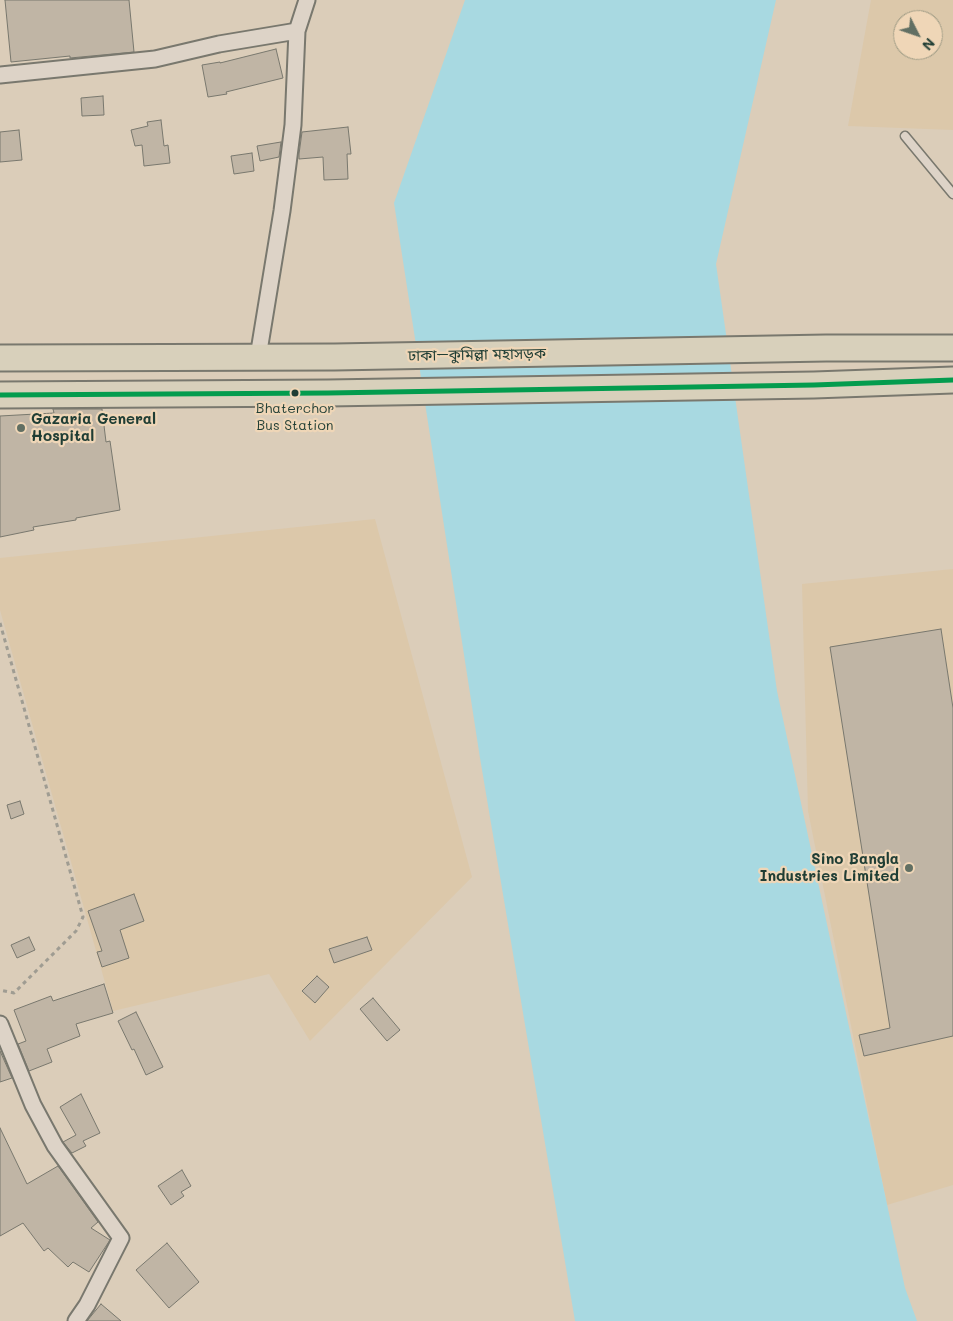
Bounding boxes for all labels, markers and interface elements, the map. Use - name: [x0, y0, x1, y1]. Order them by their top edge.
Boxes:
- north arrow: [893, 10, 943, 60]
- text: N: [918, 34, 940, 55]
- street label: ঢাকা–কুমিল্লা মহাসড়ক: [408, 345, 546, 365]
- marker: Bhaterchor Bus Station: [290, 388, 300, 398]
- place label: Bhaterchor Bus Station: [256, 401, 334, 434]
- place label: Gazaria General Hospital: [31, 410, 156, 445]
- marker: Gazaria General Hospital: [15, 422, 27, 434]
- place label: Sino Bangla Industries Limited: [760, 850, 899, 885]
- marker: Sino Bangla Industries Limited: [903, 862, 915, 874]

